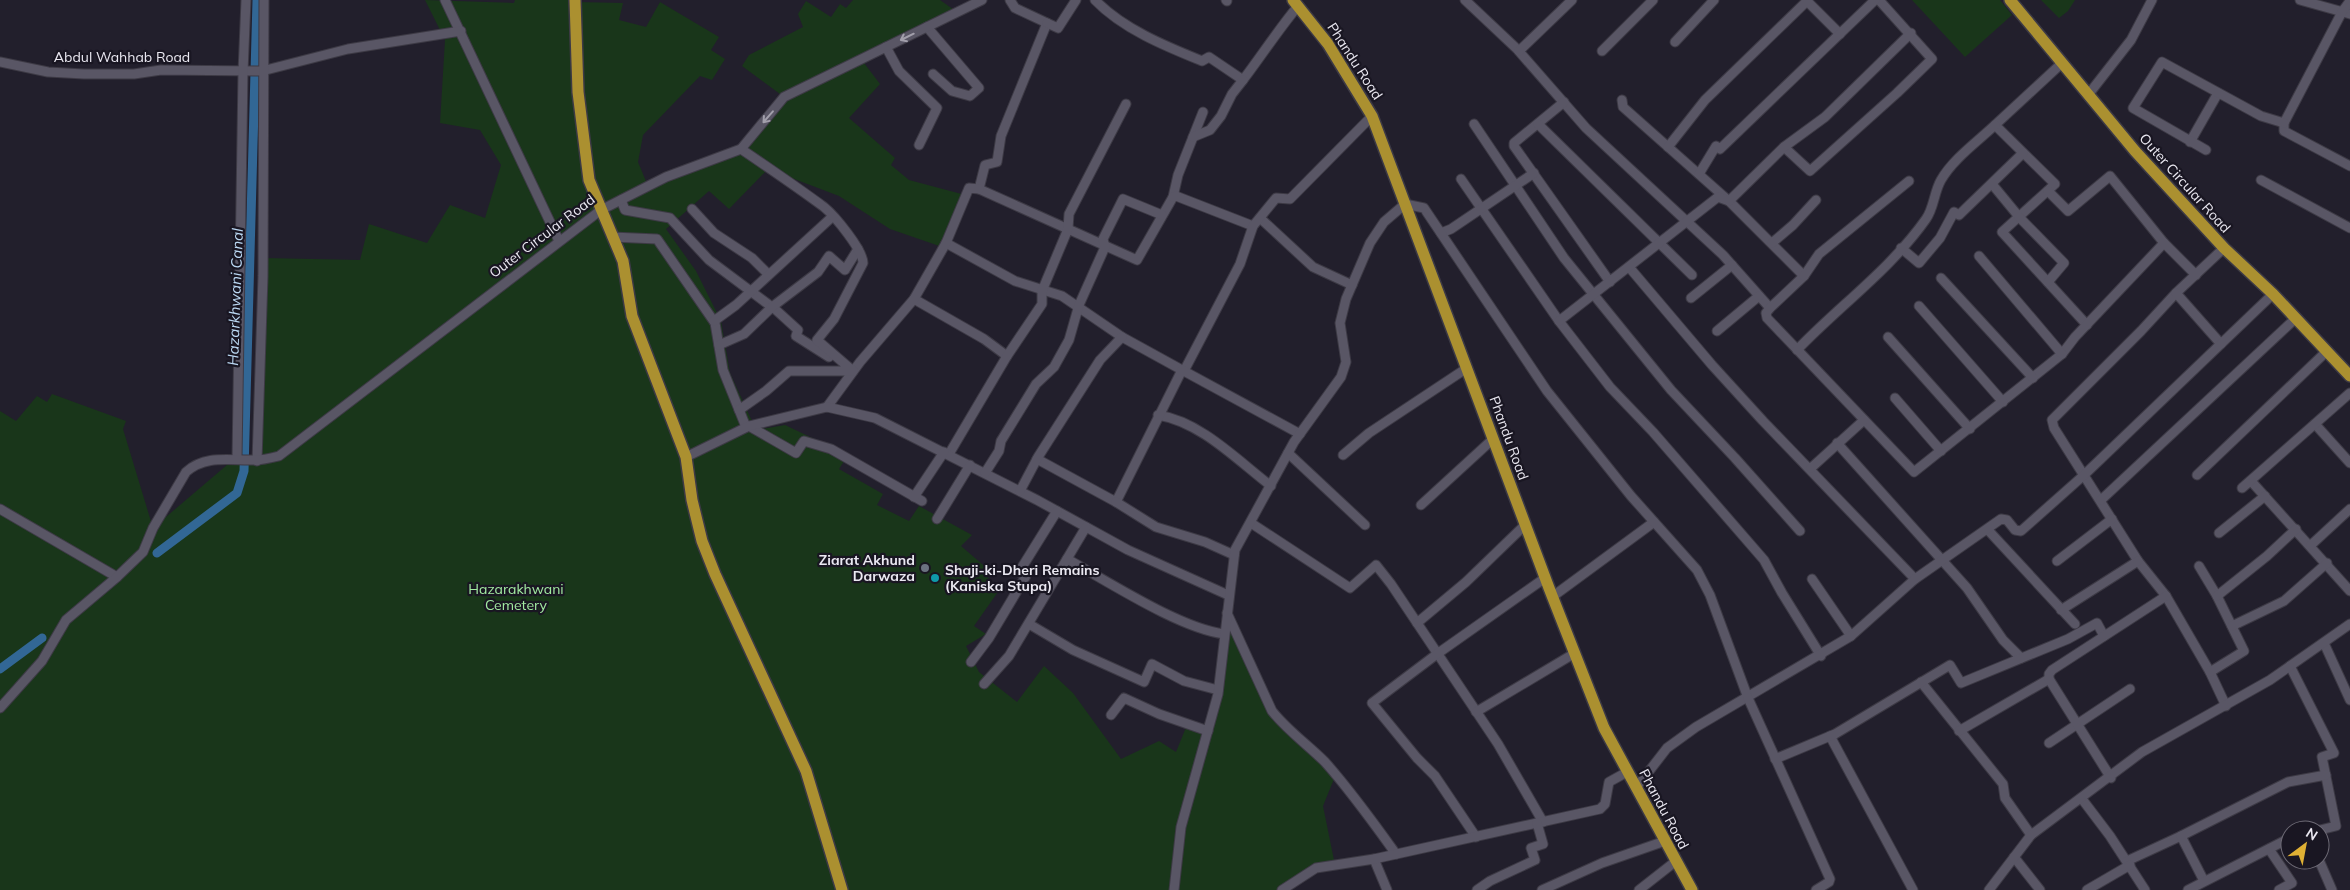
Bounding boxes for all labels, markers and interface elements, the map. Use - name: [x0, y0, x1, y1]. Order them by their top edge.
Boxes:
- street label: Phandu Road: [1323, 19, 1387, 103]
- one-way arrow: [900, 33, 915, 42]
- street label: Abdul Wahhab Road: [54, 48, 190, 66]
- one-way arrow: [763, 111, 774, 124]
- street label: Outer Circular Road: [2136, 129, 2234, 237]
- street label: Outer Circular Road: [486, 190, 598, 282]
- water label: Hazarkhwani Canal: [223, 227, 247, 366]
- street label: Phandu Road: [1485, 393, 1533, 483]
- place label: Ziarat Akhund Darwaza: [819, 551, 915, 585]
- place label: Shaji-ki-Dheri Remains (Kaniska Stupa): [945, 561, 1100, 595]
- marker: Ziarat Akhund Darwaza: [919, 562, 931, 574]
- marker: Shaji-ki-Dheri Remains (Kaniska Stupa): [929, 572, 941, 584]
- park label: Hazarakhwani Cemetery: [468, 580, 564, 614]
- street label: Phandu Road: [1635, 766, 1693, 852]
- north arrow: [2280, 820, 2330, 870]
- text: N: [2303, 824, 2321, 844]

